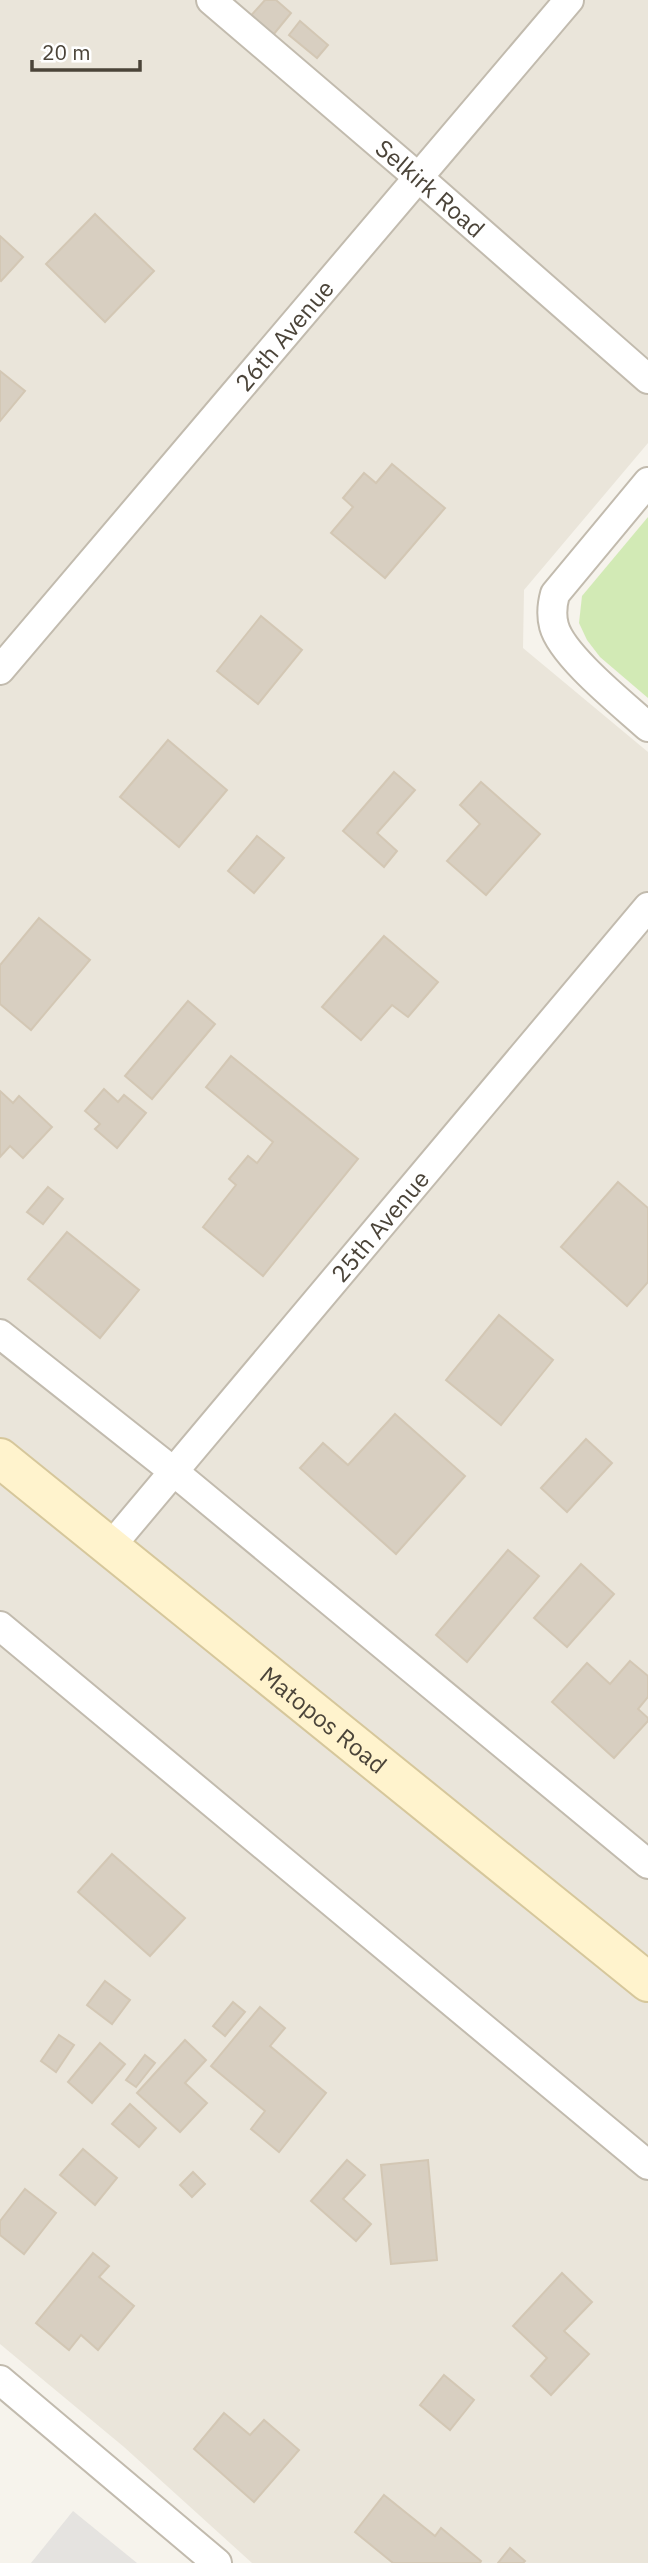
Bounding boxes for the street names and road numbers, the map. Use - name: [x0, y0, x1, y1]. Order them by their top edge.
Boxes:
- street label: Selkirk Road: [369, 132, 492, 244]
- street label: 26th Avenue: [228, 273, 341, 398]
- street label: 25th Avenue: [324, 1163, 436, 1289]
- street label: Matopos Road: [254, 1659, 393, 1780]

